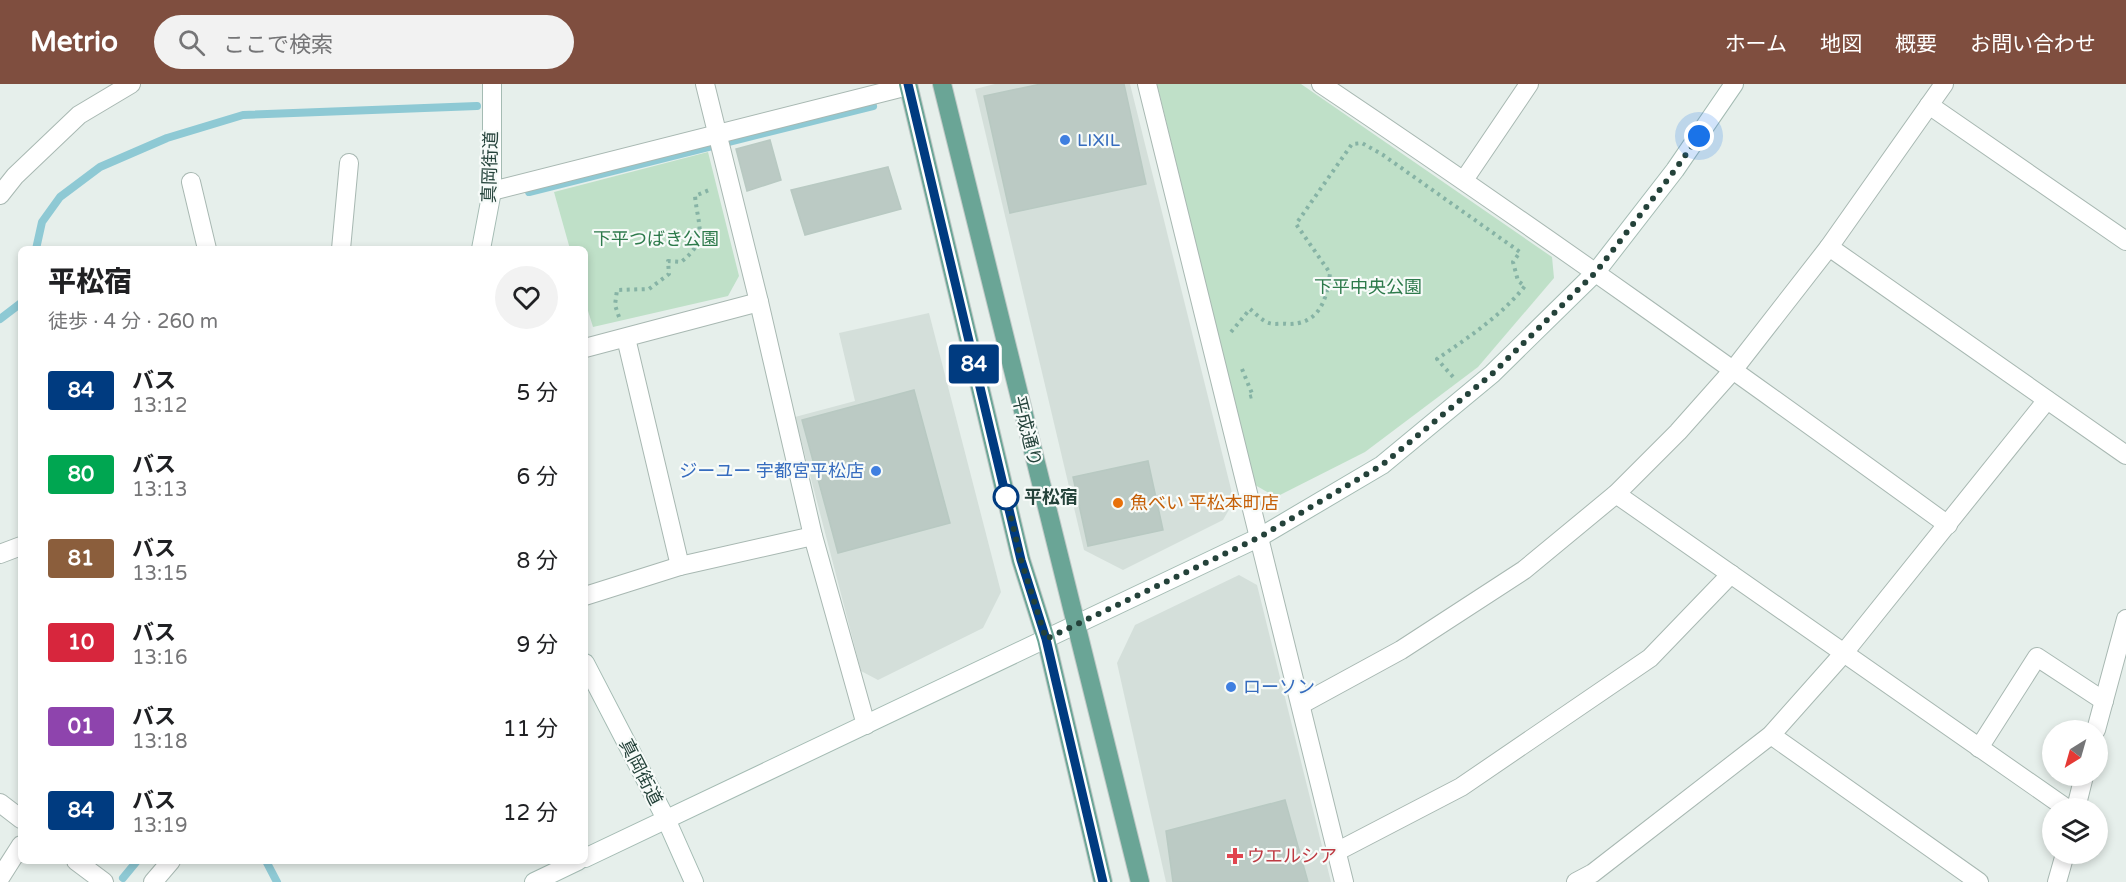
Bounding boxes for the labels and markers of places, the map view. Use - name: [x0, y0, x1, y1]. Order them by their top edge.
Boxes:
- place label: LIXIL: [1077, 129, 1121, 151]
- marker: LIXIL: [1058, 133, 1072, 147]
- place label: ジーユー 宇都宮平松店: [679, 460, 864, 482]
- marker: ジーユー 宇都宮平松店: [869, 464, 883, 478]
- marker: 平松宿: [993, 484, 1019, 510]
- place label: 平松宿: [1024, 486, 1078, 508]
- place label: 魚べい 平松本町店: [1130, 492, 1279, 514]
- marker: 魚べい 平松本町店: [1111, 496, 1125, 510]
- place label: ローソン: [1243, 676, 1315, 698]
- marker: ローソン: [1224, 680, 1238, 694]
- place label: ウエルシア: [1247, 845, 1337, 867]
- marker: ウエルシア: [1228, 849, 1242, 863]

